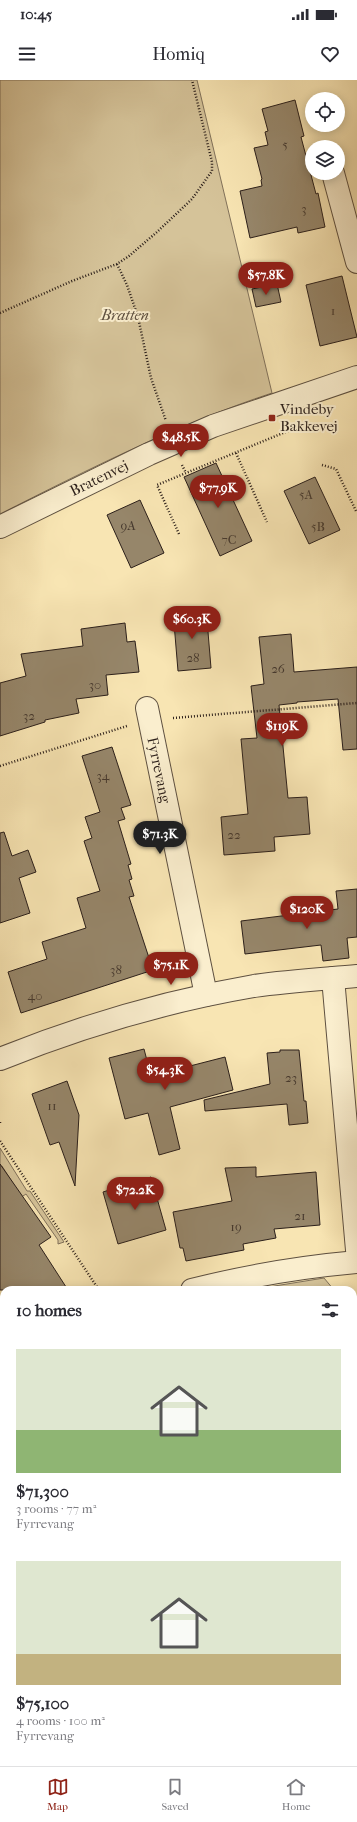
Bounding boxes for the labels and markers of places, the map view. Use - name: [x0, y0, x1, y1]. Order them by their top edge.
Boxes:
- pin: $57.8K: [233, 262, 299, 296]
- place label: Vindeby Bakkevej: [279, 400, 338, 435]
- marker: Vindeby Bakkevej: [267, 413, 277, 423]
- pin: $48.5K: [148, 424, 214, 458]
- pin: $77.9K: [185, 475, 251, 509]
- pin: $60.3K: [159, 606, 225, 640]
- pin: $119K: [254, 713, 310, 747]
- pin: $71.3K: [127, 821, 193, 855]
- pin: $120K: [279, 896, 335, 930]
- pin: $75.1K: [138, 952, 204, 986]
- pin: $54.3K: [132, 1057, 198, 1091]
- pin: $72.2K: [102, 1177, 168, 1211]

